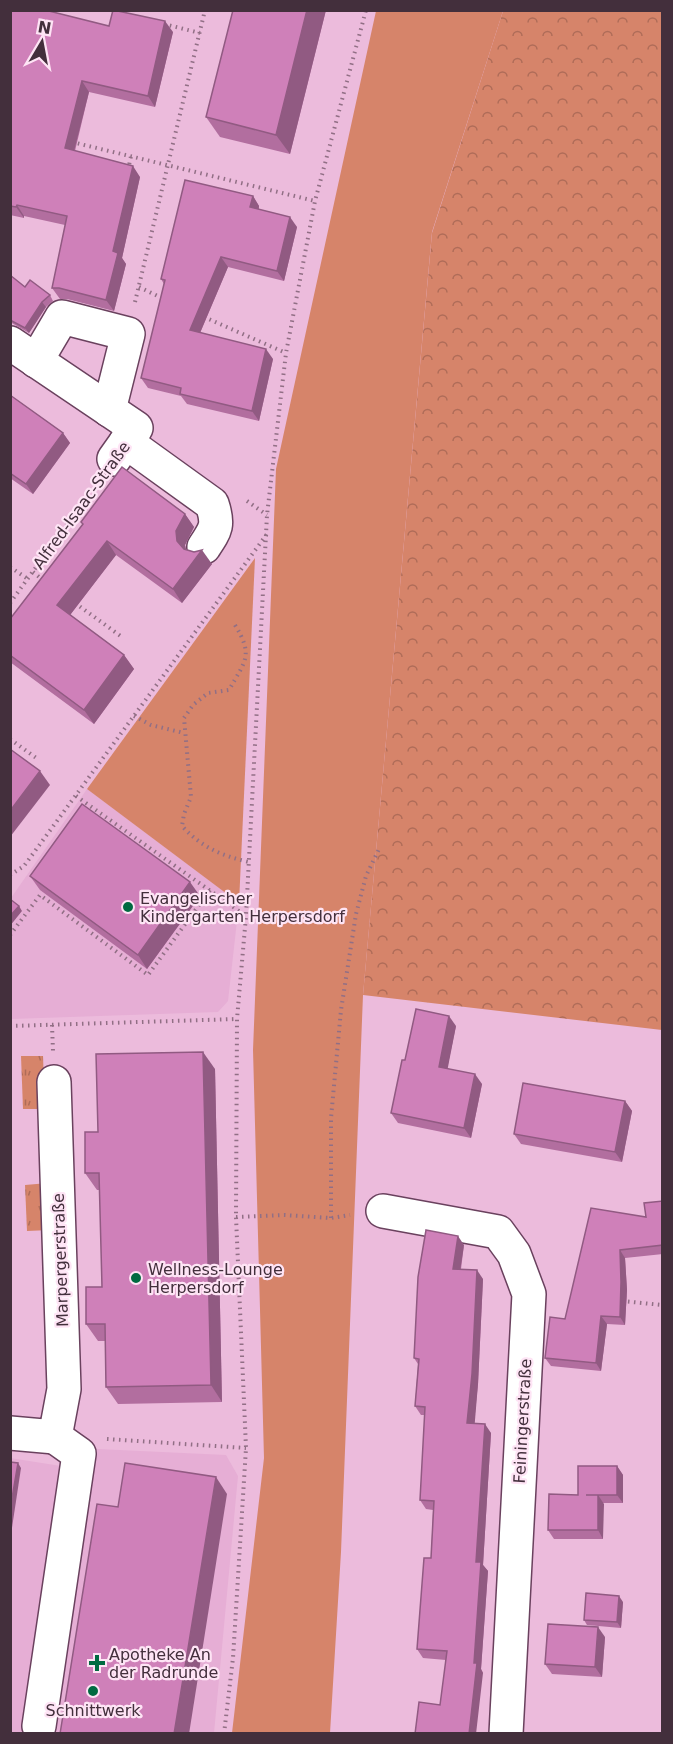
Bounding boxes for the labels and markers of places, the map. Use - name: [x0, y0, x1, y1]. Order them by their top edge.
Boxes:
- place label: Evangelischer Kindergarten Herpersdorf: [140, 889, 345, 926]
- marker: Evangelischer Kindergarten Herpersdorf: [121, 900, 135, 914]
- place label: Wellness-Lounge Herpersdorf: [148, 1260, 283, 1297]
- marker: Wellness-Lounge Herpersdorf: [129, 1271, 143, 1285]
- place label: Apotheke An der Radrunde: [109, 1645, 218, 1682]
- marker: Apotheke An der Radrunde: [90, 1656, 104, 1670]
- marker: Schnittwerk: [86, 1684, 100, 1698]
- place label: Schnittwerk: [46, 1701, 141, 1720]

